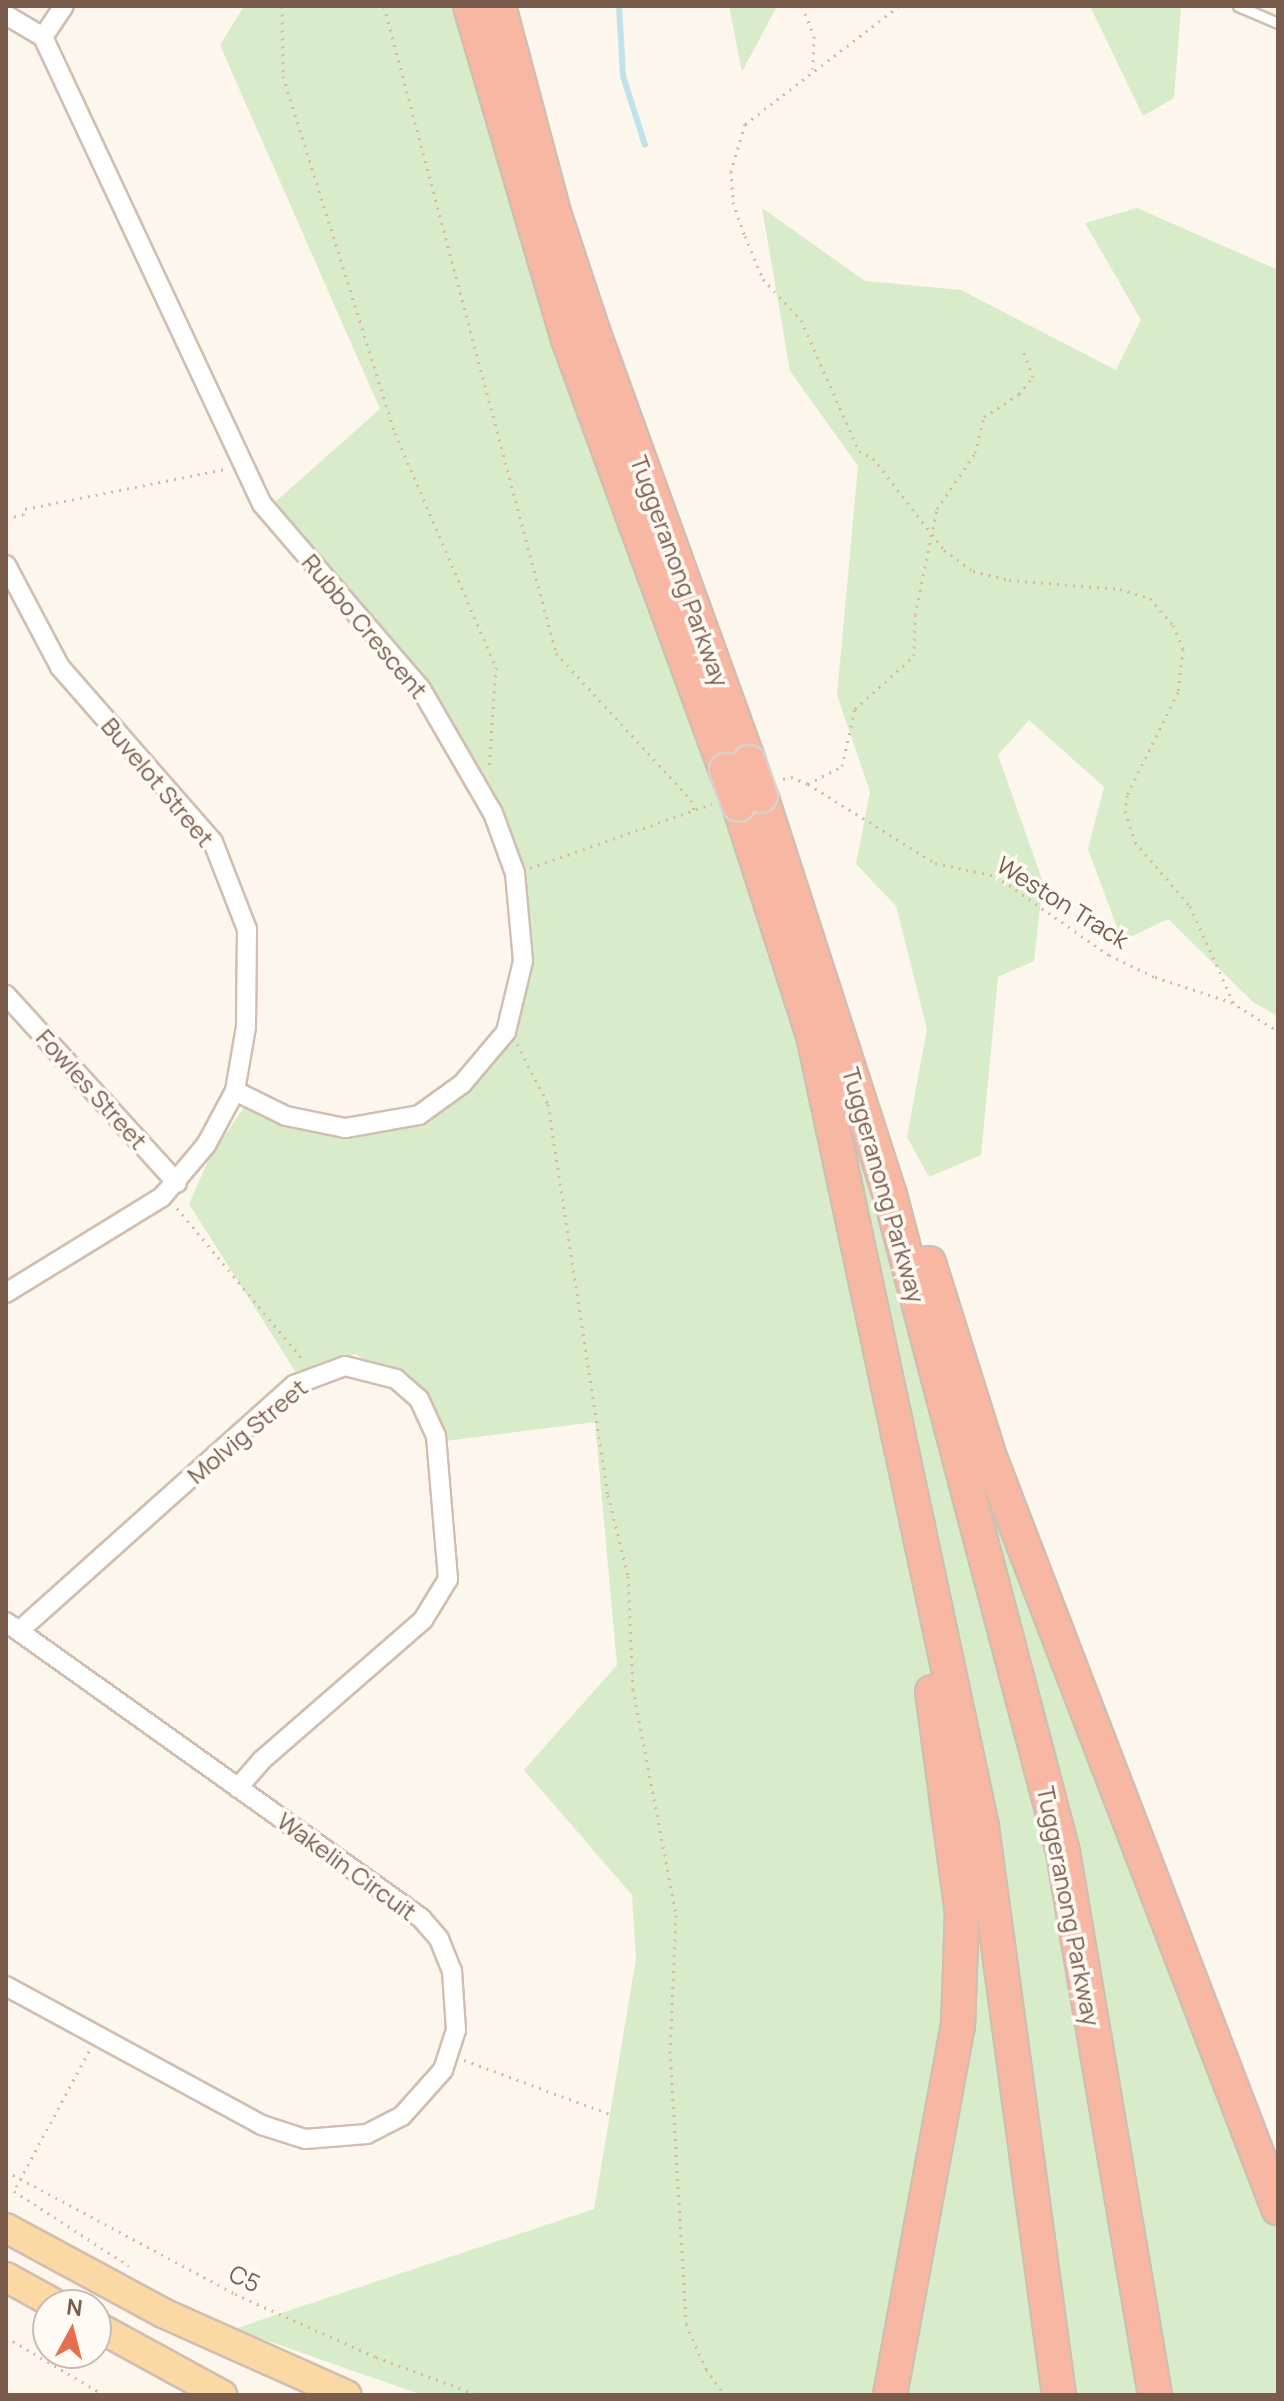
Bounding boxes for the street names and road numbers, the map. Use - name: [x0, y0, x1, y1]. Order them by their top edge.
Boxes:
- street label: Tuggeranong Parkway: [625, 452, 735, 690]
- street label: Rubbo Crescent: [296, 548, 434, 704]
- street label: Buvelot Street: [96, 712, 220, 852]
- street label: Weston Track: [992, 850, 1134, 954]
- street label: Fowles Street: [31, 1023, 153, 1155]
- street label: Tuggeranong Parkway: [837, 1064, 931, 1306]
- street label: Molvig Street: [181, 1373, 313, 1489]
- street label: Tuggeranong Parkway: [1032, 1784, 1106, 2028]
- street label: Wakelin Circuit: [272, 1806, 422, 1926]
- street label: C5: [225, 2258, 265, 2298]

